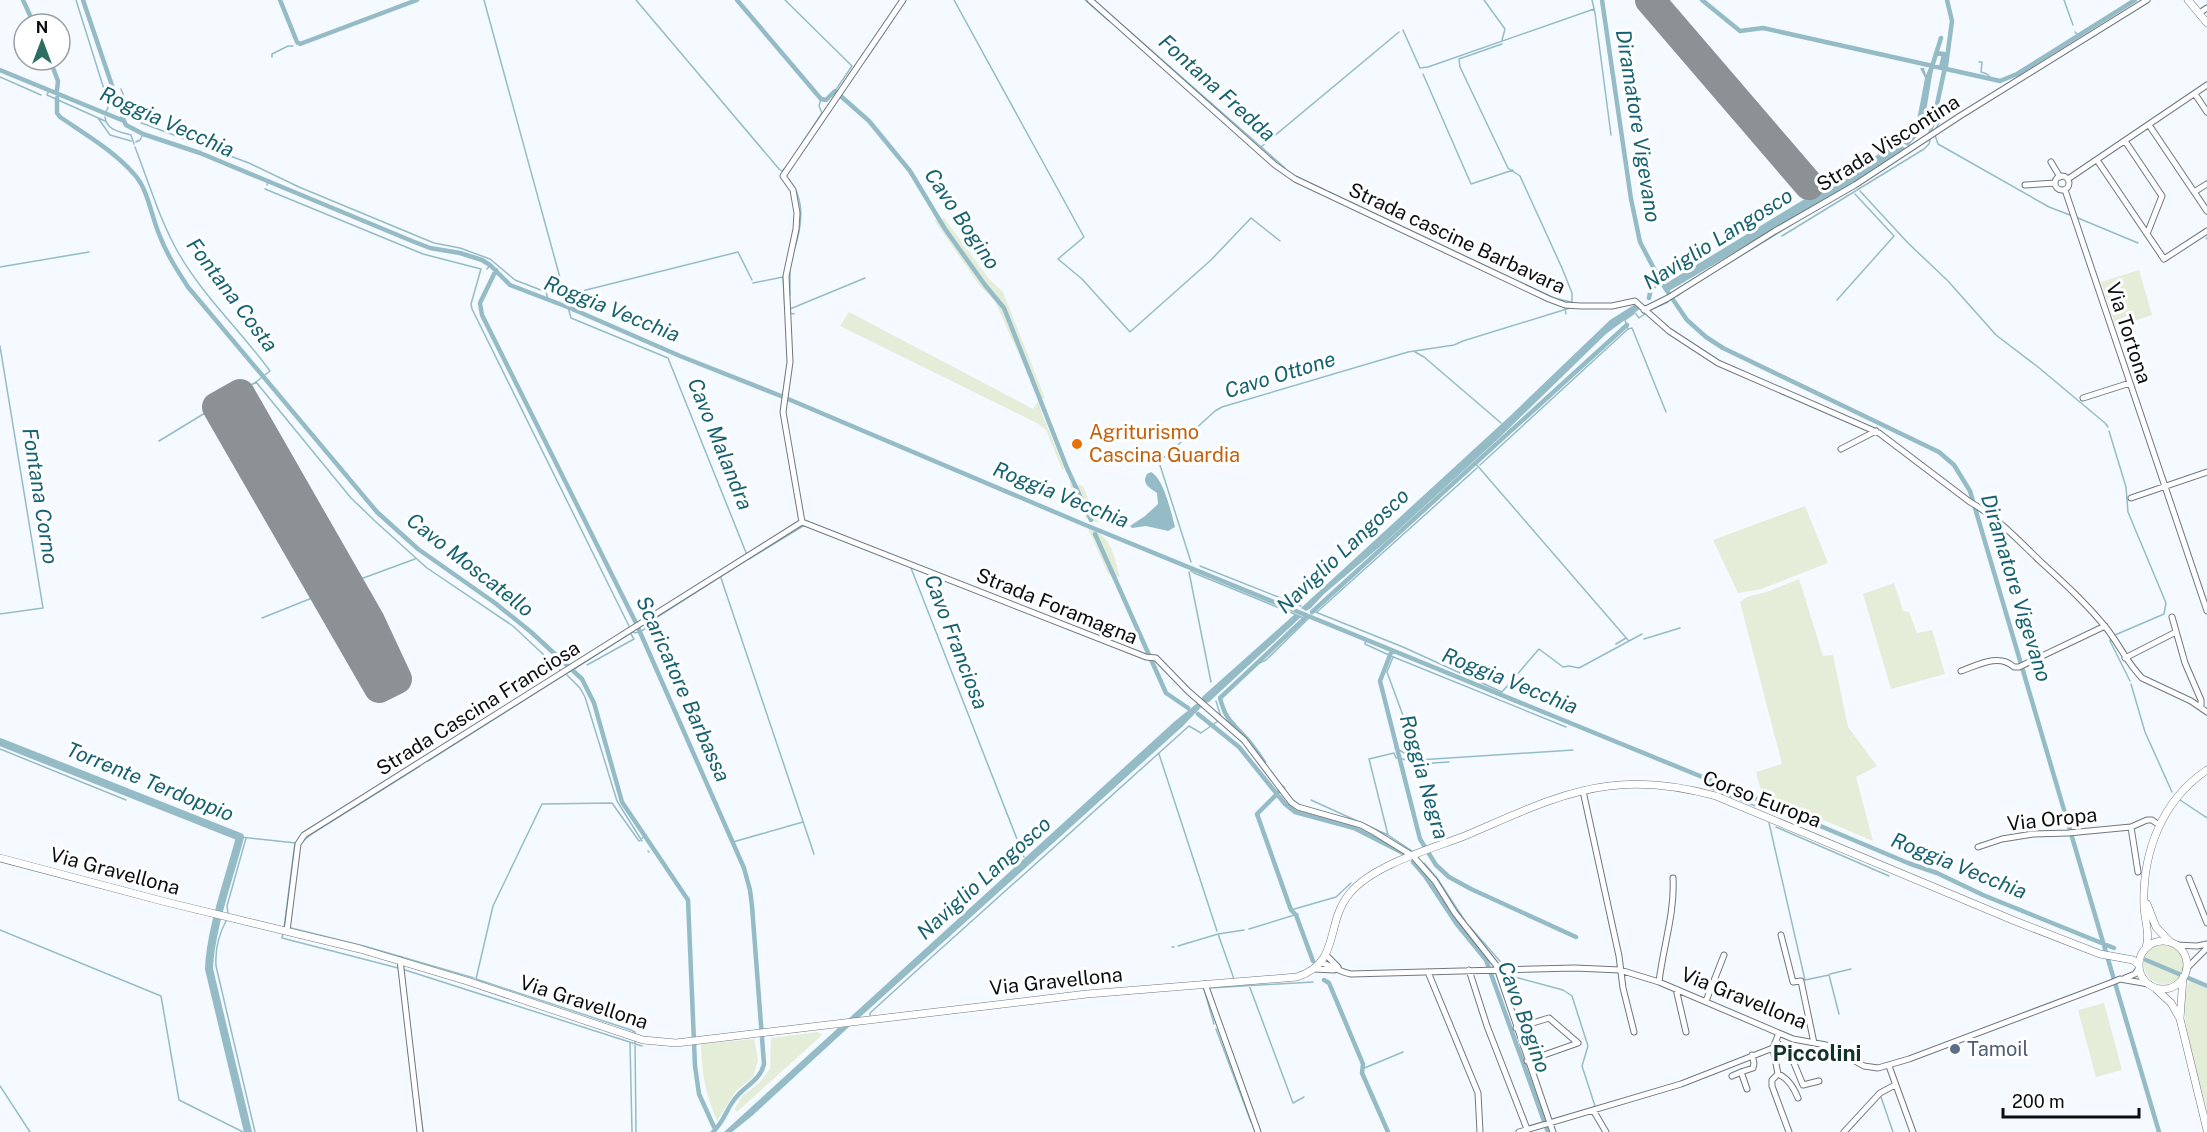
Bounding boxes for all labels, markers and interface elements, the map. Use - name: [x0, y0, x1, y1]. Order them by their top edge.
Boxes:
- north arrow: [12, 12, 72, 72]
- text: N: [36, 18, 48, 37]
- water label: Diramatore Vigevano: [1611, 28, 1666, 224]
- water label: Fontana Fredda: [1154, 29, 1281, 146]
- water label: Roggia Vecchia: [96, 81, 238, 162]
- street label: Strada Viscontina: [1812, 89, 1964, 197]
- water label: Cavo Bogino: [919, 163, 1005, 274]
- street label: Strada cascine Barbavara: [1345, 177, 1569, 299]
- water label: Naviglio Langosco: [1638, 182, 1797, 295]
- water label: Fontana Costa: [182, 233, 283, 356]
- water label: Roggia Vecchia: [541, 270, 684, 347]
- street label: Via Tortona: [2101, 279, 2157, 387]
- water label: Cavo Ottone: [1221, 346, 1338, 403]
- water label: Cavo Malandra: [683, 374, 758, 513]
- place label: Agriturismo Cascina Guardia: [1089, 420, 1240, 467]
- water label: Fontana Corno: [17, 426, 64, 566]
- marker: Agriturismo Cascina Guardia: [1070, 437, 1084, 451]
- water label: Roggia Vecchia: [990, 456, 1133, 533]
- water label: Naviglio Langosco: [1271, 483, 1414, 618]
- water label: Diramatore Vigevano: [1976, 491, 2057, 685]
- water label: Cavo Moscatello: [402, 507, 539, 622]
- street label: Strada Foramagna: [973, 563, 1141, 649]
- water label: Cavo Franciosa: [919, 571, 994, 713]
- water label: Scaricatore Barbassa: [631, 592, 736, 786]
- street label: Strada Cascina Franciosa: [372, 636, 584, 780]
- water label: Roggia Vecchia: [1439, 642, 1582, 719]
- water label: Roggia Negra: [1395, 712, 1454, 842]
- water label: Torrente Terdoppio: [63, 737, 237, 826]
- street label: Corso Europa: [1699, 765, 1825, 833]
- street label: Via Oropa: [2006, 802, 2098, 836]
- water label: Naviglio Langosco: [912, 811, 1056, 944]
- water label: Roggia Vecchia: [1888, 827, 2031, 904]
- street label: Via Gravellona: [47, 842, 183, 900]
- water label: Cavo Bogino: [1493, 958, 1556, 1076]
- street label: Via Gravellona: [988, 962, 1124, 1000]
- street label: Via Gravellona: [1678, 962, 1810, 1034]
- street label: Via Gravellona: [517, 970, 651, 1034]
- place label: Tamoil: [1967, 1037, 2029, 1061]
- district label: Piccolini: [1773, 1040, 1861, 1066]
- marker: Tamoil: [1948, 1042, 1962, 1056]
- scale bar: [2003, 1081, 2140, 1119]
- text: 200 m: [2012, 1091, 2065, 1112]

